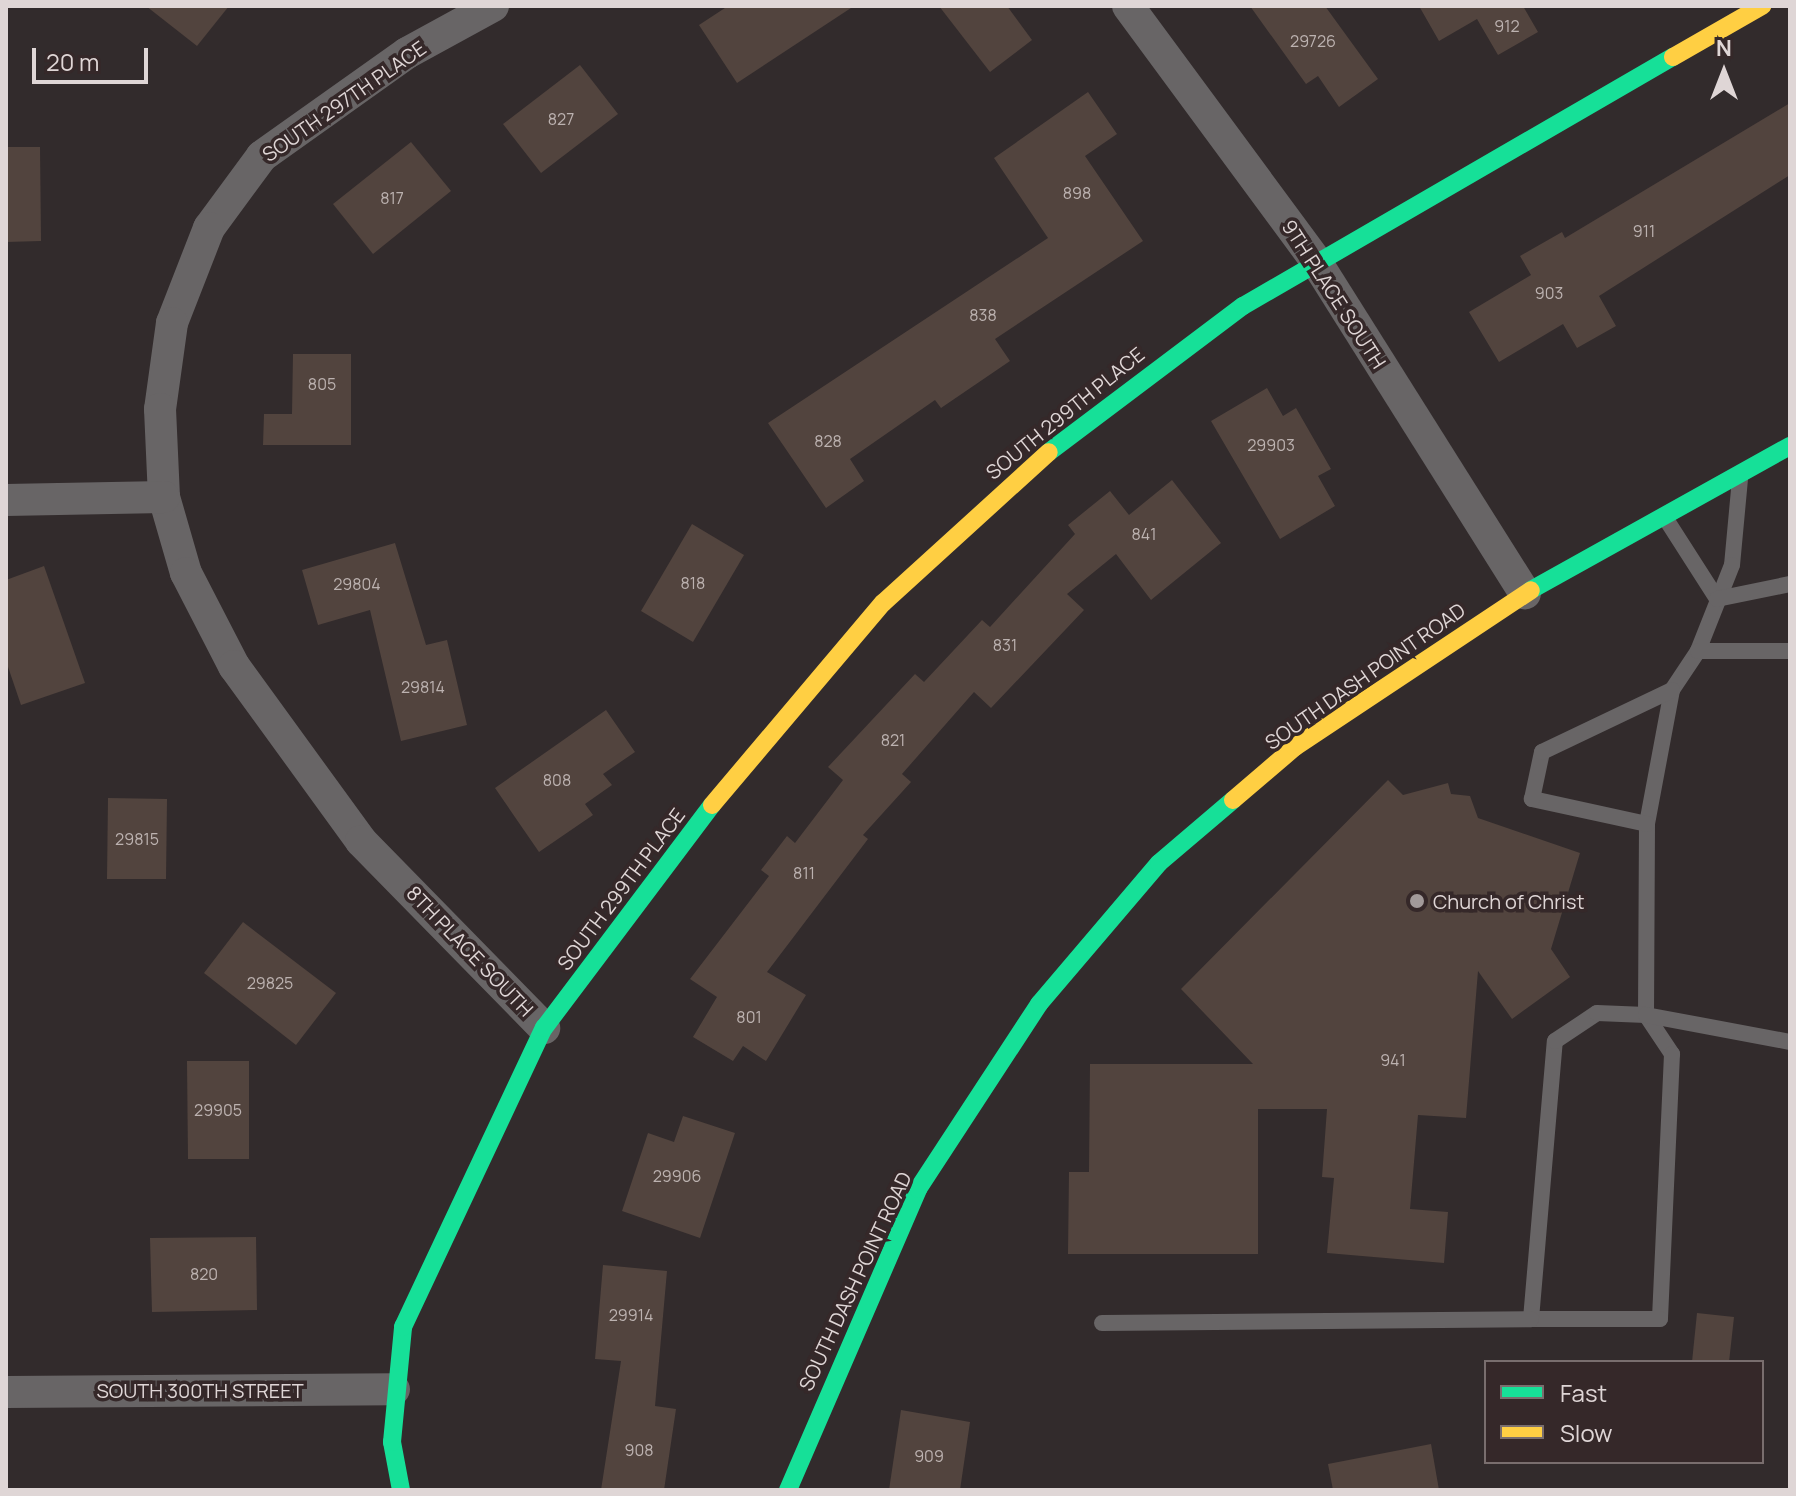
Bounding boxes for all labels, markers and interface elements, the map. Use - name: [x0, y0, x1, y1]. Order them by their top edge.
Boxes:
- house number: 912: [1494, 16, 1520, 36]
- house number: 29726: [1290, 31, 1336, 51]
- scale bar: [36, 32, 152, 82]
- north arrow: [1684, 32, 1764, 112]
- text: N: [1716, 33, 1732, 63]
- street label: SOUTH 297TH PLACE: [258, 36, 430, 166]
- text: 20 m: [46, 45, 99, 78]
- house number: 827: [548, 109, 574, 129]
- house number: 898: [1063, 183, 1091, 203]
- house number: 817: [380, 188, 404, 208]
- street label: 9TH PLACE SOUTH: [1277, 215, 1391, 373]
- house number: 911: [1633, 221, 1655, 241]
- house number: 903: [1535, 283, 1563, 303]
- house number: 838: [969, 305, 997, 325]
- street label: SOUTH 299TH PLACE: [981, 342, 1149, 484]
- house number: 805: [308, 374, 336, 394]
- house number: 828: [814, 431, 842, 451]
- house number: 29903: [1247, 435, 1295, 455]
- house number: 841: [1132, 524, 1156, 544]
- house number: 818: [681, 573, 705, 593]
- house number: 29804: [333, 574, 381, 594]
- street label: SOUTH DASH POINT ROAD: [1260, 598, 1470, 754]
- house number: 831: [993, 635, 1017, 655]
- house number: 29814: [401, 677, 445, 697]
- house number: 821: [881, 730, 905, 750]
- house number: 808: [543, 770, 571, 790]
- street label: SOUTH 299TH PLACE: [552, 803, 690, 975]
- house number: 29815: [115, 829, 159, 849]
- house number: 811: [793, 863, 815, 883]
- street label: 8TH PLACE SOUTH: [402, 881, 538, 1021]
- place label: Church of Christ: [1433, 889, 1585, 913]
- marker: Church of Christ: [1408, 892, 1426, 910]
- house number: 29825: [247, 973, 293, 993]
- house number: 801: [736, 1007, 762, 1027]
- house number: 941: [1380, 1050, 1406, 1070]
- house number: 29905: [194, 1100, 242, 1120]
- house number: 29906: [653, 1166, 701, 1186]
- street label: SOUTH DASH POINT ROAD: [794, 1167, 916, 1395]
- house number: 820: [190, 1264, 218, 1284]
- house number: 29914: [609, 1305, 653, 1325]
- legend: [1484, 1360, 1764, 1464]
- text: Fast: [1560, 1376, 1607, 1409]
- street label: SOUTH 300TH STREET: [96, 1378, 304, 1402]
- text: Slow: [1560, 1416, 1613, 1449]
- house number: 908: [625, 1440, 653, 1460]
- house number: 909: [914, 1446, 944, 1466]

